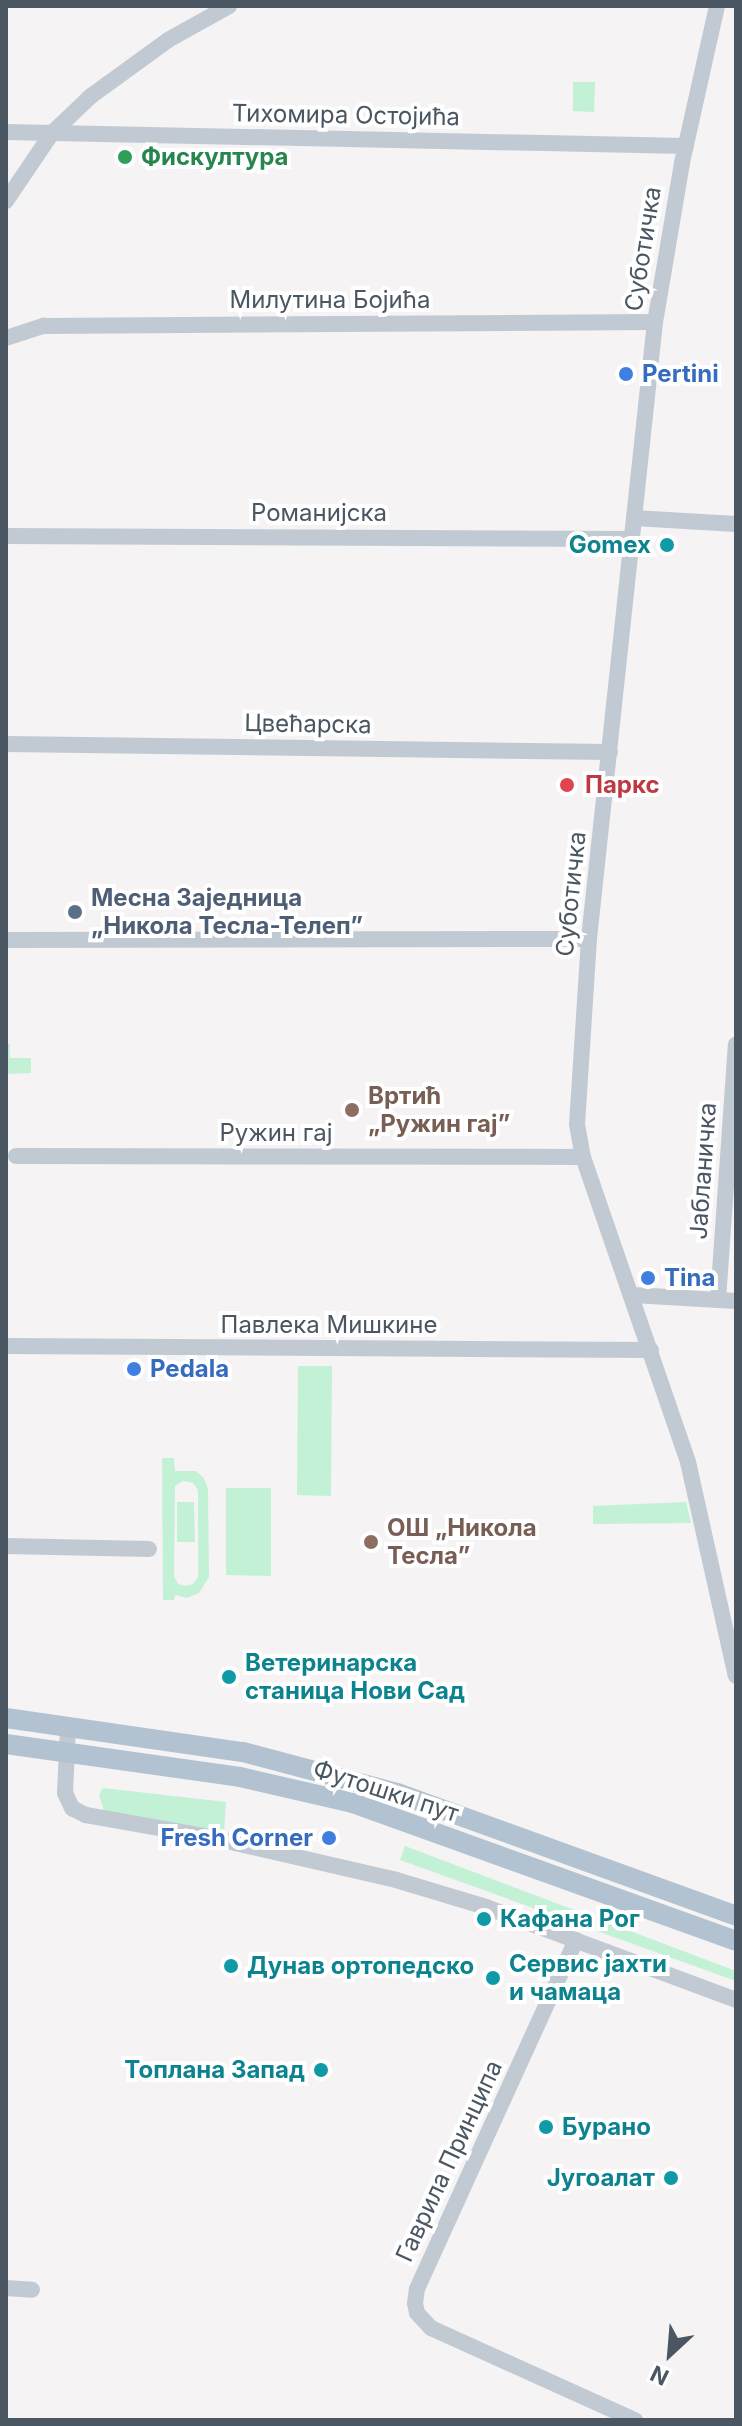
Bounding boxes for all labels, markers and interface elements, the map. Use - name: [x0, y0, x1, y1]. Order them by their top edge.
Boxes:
- street label: Тихомира Остојића: [232, 99, 460, 131]
- place label: Фискултура: [141, 143, 289, 171]
- marker: Фискултура: [116, 148, 134, 166]
- street label: Суботичка: [619, 185, 667, 313]
- street label: Милутина Бојића: [230, 286, 430, 314]
- place label: Pertini: [642, 360, 719, 388]
- marker: Pertini: [617, 365, 635, 383]
- street label: Романијска: [251, 499, 387, 527]
- place label: Gomex: [569, 531, 651, 559]
- marker: Gomex: [658, 536, 676, 554]
- street label: Цвећарска: [244, 708, 372, 740]
- place label: Паркс: [585, 771, 660, 799]
- marker: Паркс: [556, 774, 578, 796]
- street label: Суботичка: [550, 830, 592, 958]
- place label: Месна Заједница „Никола Тесла-Телеп”: [91, 884, 363, 940]
- marker: Месна Заједница „Никола Тесла-Телеп”: [66, 903, 84, 921]
- place label: Вртић „Ружин гај”: [368, 1082, 510, 1138]
- marker: Вртић „Ружин гај”: [343, 1101, 361, 1119]
- street label: Јабланичка: [684, 1101, 722, 1241]
- street label: Ружин гај: [219, 1119, 333, 1147]
- place label: Tina: [664, 1264, 715, 1292]
- marker: Tina: [639, 1269, 657, 1287]
- street label: Павлека Мишкине: [221, 1311, 437, 1339]
- place label: Pedala: [150, 1355, 229, 1383]
- marker: Pedala: [125, 1360, 143, 1378]
- place label: ОШ „Никола Тесла”: [387, 1514, 537, 1570]
- marker: ОШ „Никола Тесла”: [362, 1533, 380, 1551]
- place label: Ветеринарска станица Нови Сад: [245, 1649, 465, 1705]
- marker: Ветеринарска станица Нови Сад: [220, 1668, 238, 1686]
- street label: Футошки пут: [310, 1754, 462, 1828]
- place label: Fresh Corner: [160, 1824, 313, 1852]
- marker: Fresh Corner: [320, 1829, 338, 1847]
- place label: Кафана Рог: [500, 1905, 640, 1933]
- marker: Кафана Рог: [475, 1910, 493, 1928]
- place label: Сервис јахти и чамаца: [509, 1950, 667, 2006]
- place label: Дунав ортопедско: [247, 1952, 474, 1980]
- marker: Дунав ортопедско: [222, 1957, 240, 1975]
- marker: Сервис јахти и чамаца: [484, 1969, 502, 1987]
- place label: Топлана Запад: [124, 2056, 305, 2084]
- street label: Гаврила Принципа: [390, 2056, 508, 2266]
- marker: Топлана Запад: [312, 2061, 330, 2079]
- place label: Бурано: [562, 2113, 651, 2141]
- marker: Бурано: [537, 2118, 555, 2136]
- place label: Југоалат: [547, 2164, 655, 2192]
- marker: Југоалат: [662, 2169, 680, 2187]
- north arrow: [630, 2314, 710, 2394]
- text: N: [646, 2360, 673, 2391]

